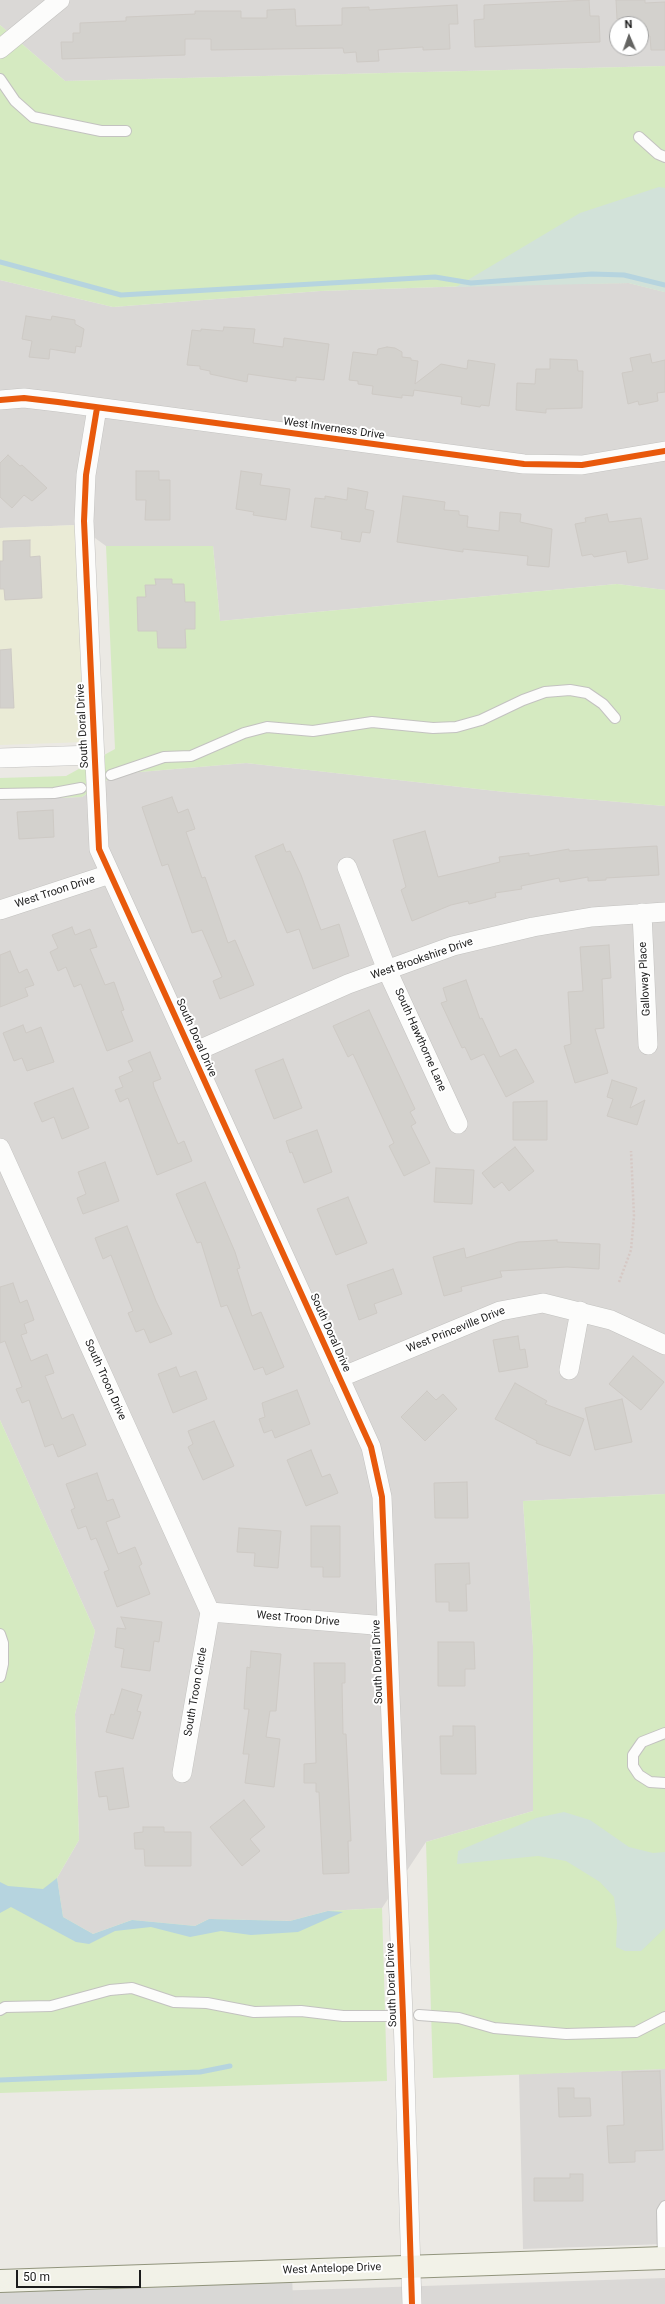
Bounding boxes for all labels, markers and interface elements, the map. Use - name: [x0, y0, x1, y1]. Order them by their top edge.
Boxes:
- north arrow: [609, 16, 649, 56]
- text: N: [624, 18, 633, 31]
- street label: West Inverness Drive: [283, 415, 385, 443]
- street label: South Doral Drive: [74, 684, 92, 768]
- street label: West Troon Drive: [13, 873, 97, 911]
- street label: West Brookshire Drive: [369, 935, 475, 983]
- street label: Galloway Place: [636, 942, 654, 1016]
- street label: South Hawthorne Lane: [391, 986, 449, 1094]
- street label: South Doral Drive: [173, 997, 219, 1079]
- street label: South Doral Drive: [307, 1292, 353, 1374]
- street label: West Princeville Drive: [405, 1304, 507, 1356]
- street label: South Troon Drive: [81, 1338, 129, 1422]
- street label: West Troon Drive: [256, 1609, 340, 1629]
- street label: South Doral Drive: [370, 1620, 386, 1704]
- street label: South Troon Circle: [182, 1646, 210, 1738]
- street label: South Doral Drive: [384, 1943, 400, 2027]
- street label: West Antelope Drive: [283, 2261, 381, 2277]
- scale bar: [18, 2262, 143, 2288]
- text: 50 m: [23, 2270, 50, 2284]

